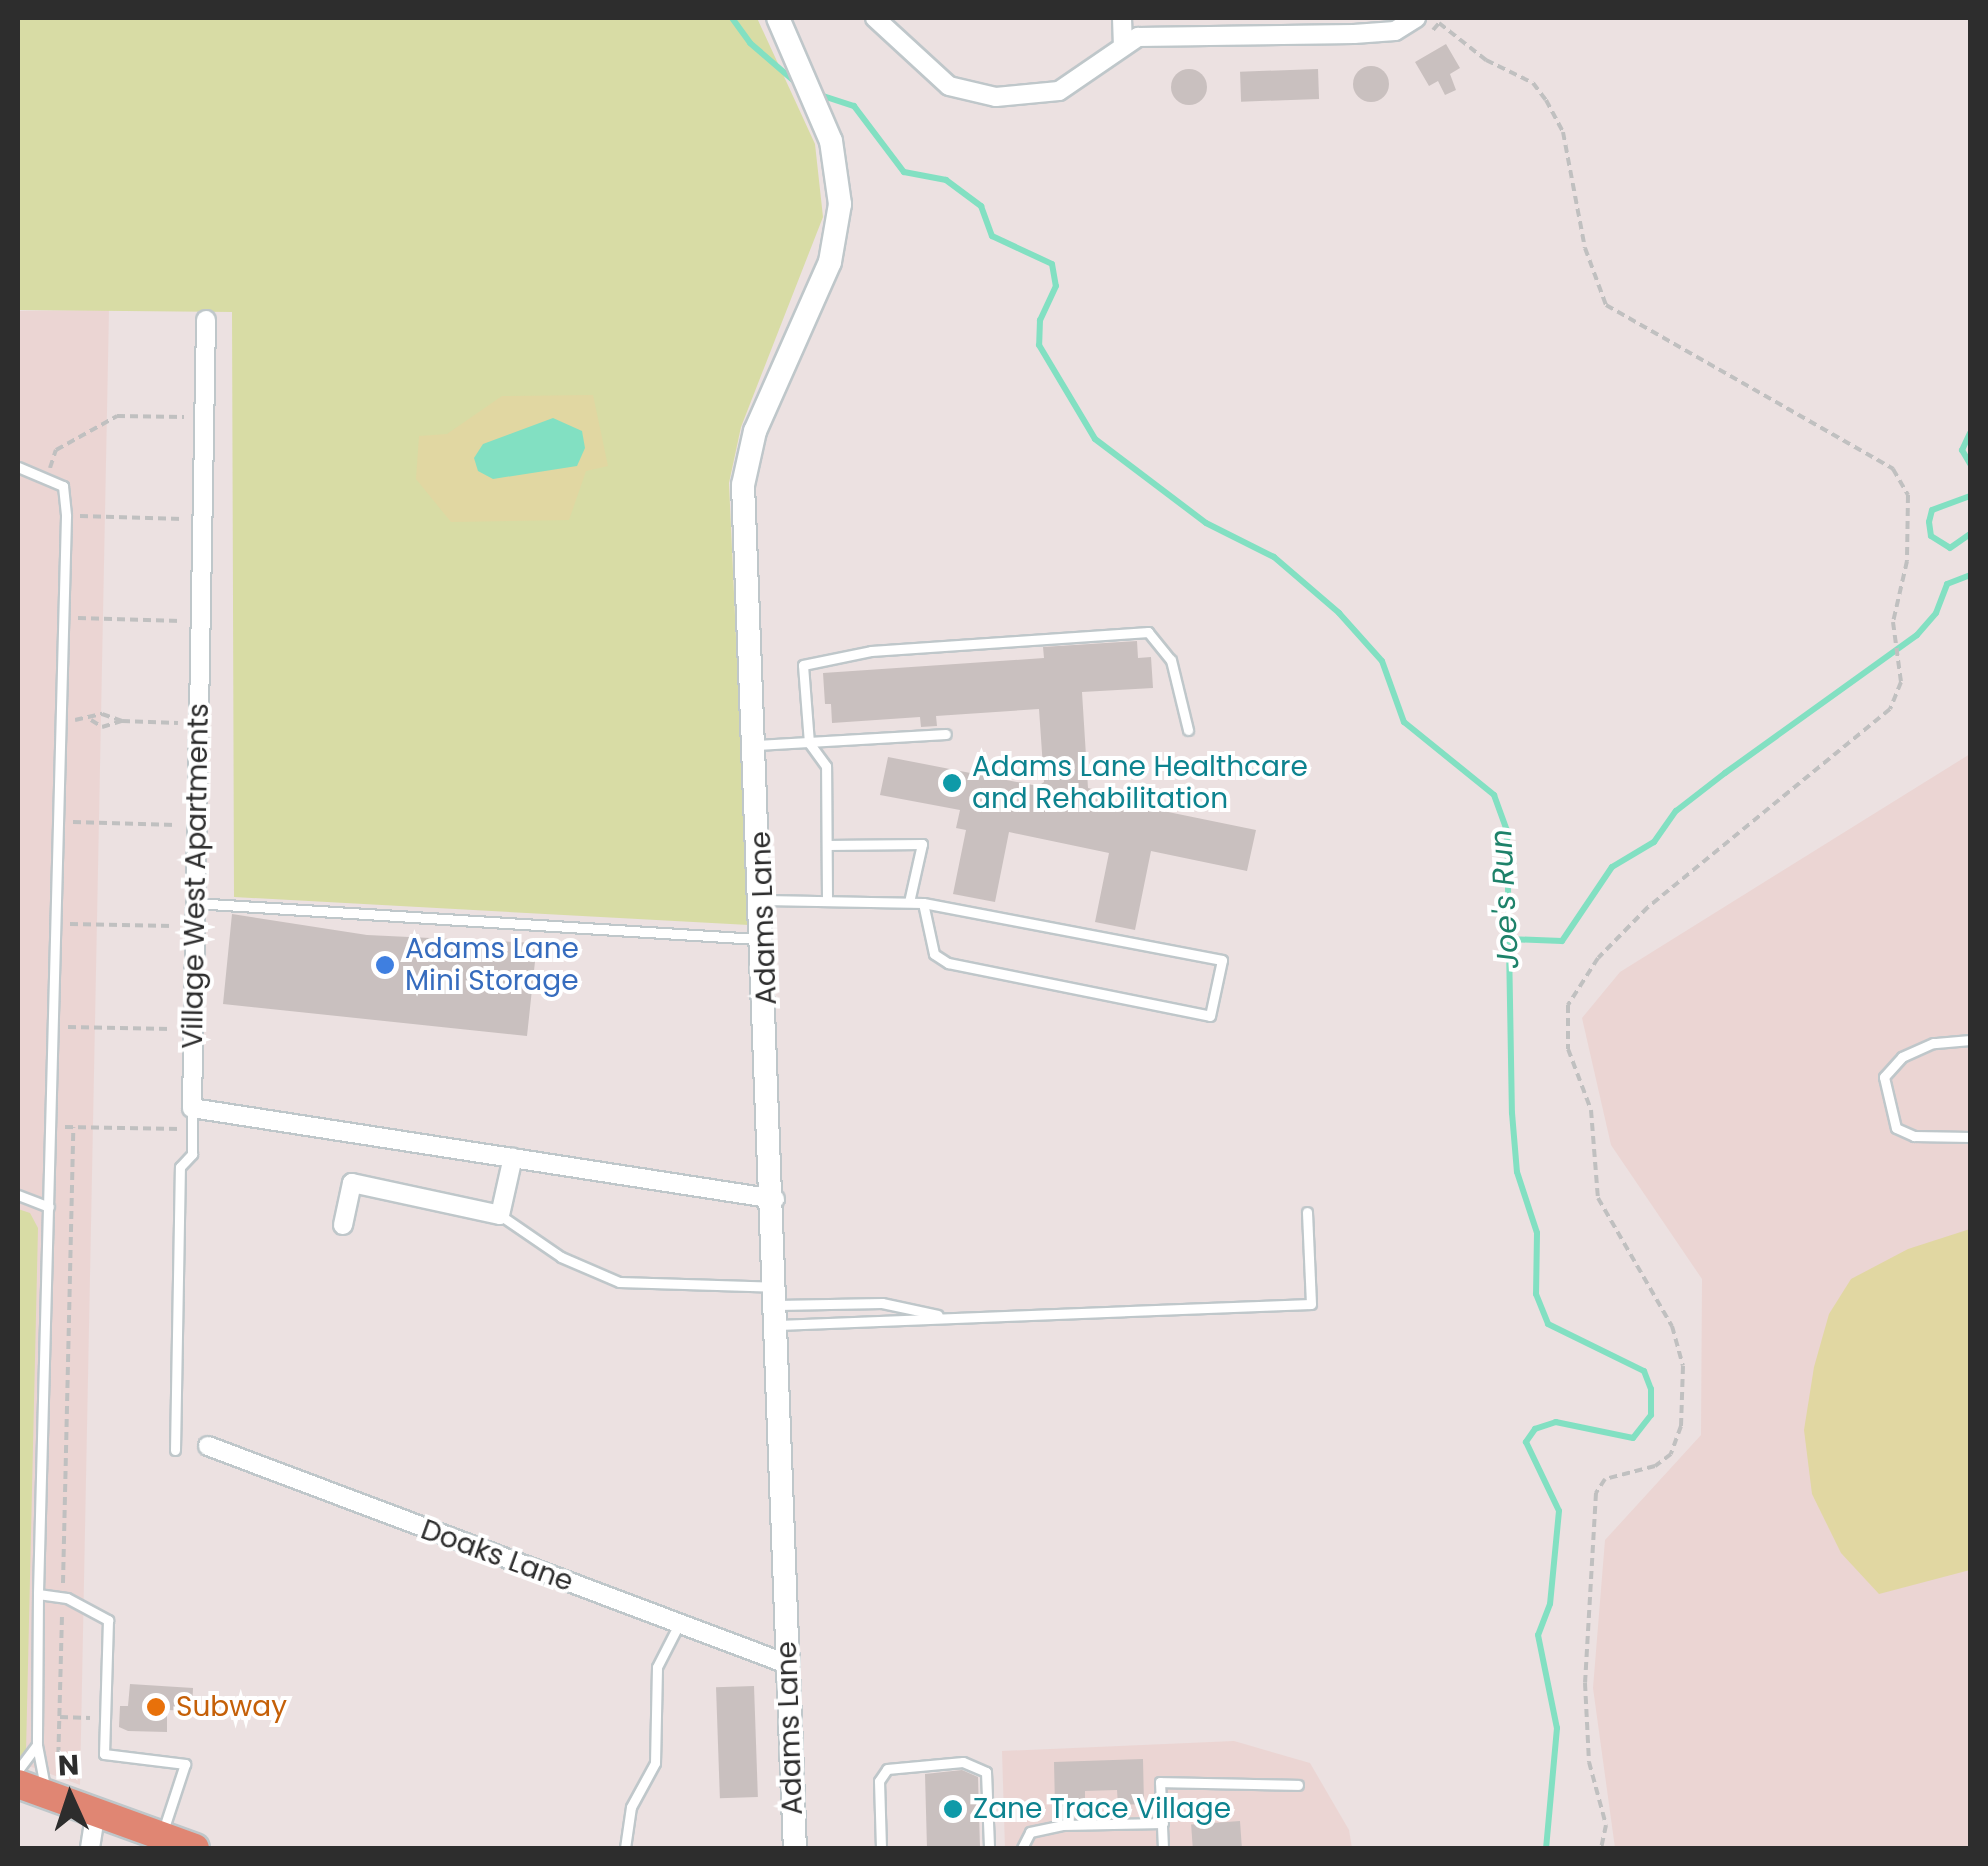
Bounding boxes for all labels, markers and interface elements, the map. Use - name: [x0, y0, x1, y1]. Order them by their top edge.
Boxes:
- street label: Village West Apartments: [176, 703, 216, 1049]
- place label: Adams Lane Healthcare and Rehabilitation: [972, 750, 1308, 816]
- marker: Adams Lane Healthcare and Rehabilitation: [941, 772, 963, 794]
- water label: Joe's Run: [1483, 828, 1527, 970]
- street label: Adams Lane: [744, 830, 784, 1006]
- place label: Adams Lane Mini Storage: [405, 932, 579, 998]
- marker: Adams Lane Mini Storage: [374, 954, 396, 976]
- street label: Doaks Lane: [416, 1513, 578, 1599]
- street label: Adams Lane: [770, 1640, 810, 1816]
- place label: Subway: [176, 1690, 287, 1724]
- marker: Subway: [145, 1696, 167, 1718]
- north arrow: [20, 1746, 120, 1846]
- text: N: [57, 1746, 80, 1786]
- place label: Zane Trace Village: [973, 1792, 1231, 1826]
- marker: Zane Trace Village: [942, 1798, 964, 1820]

